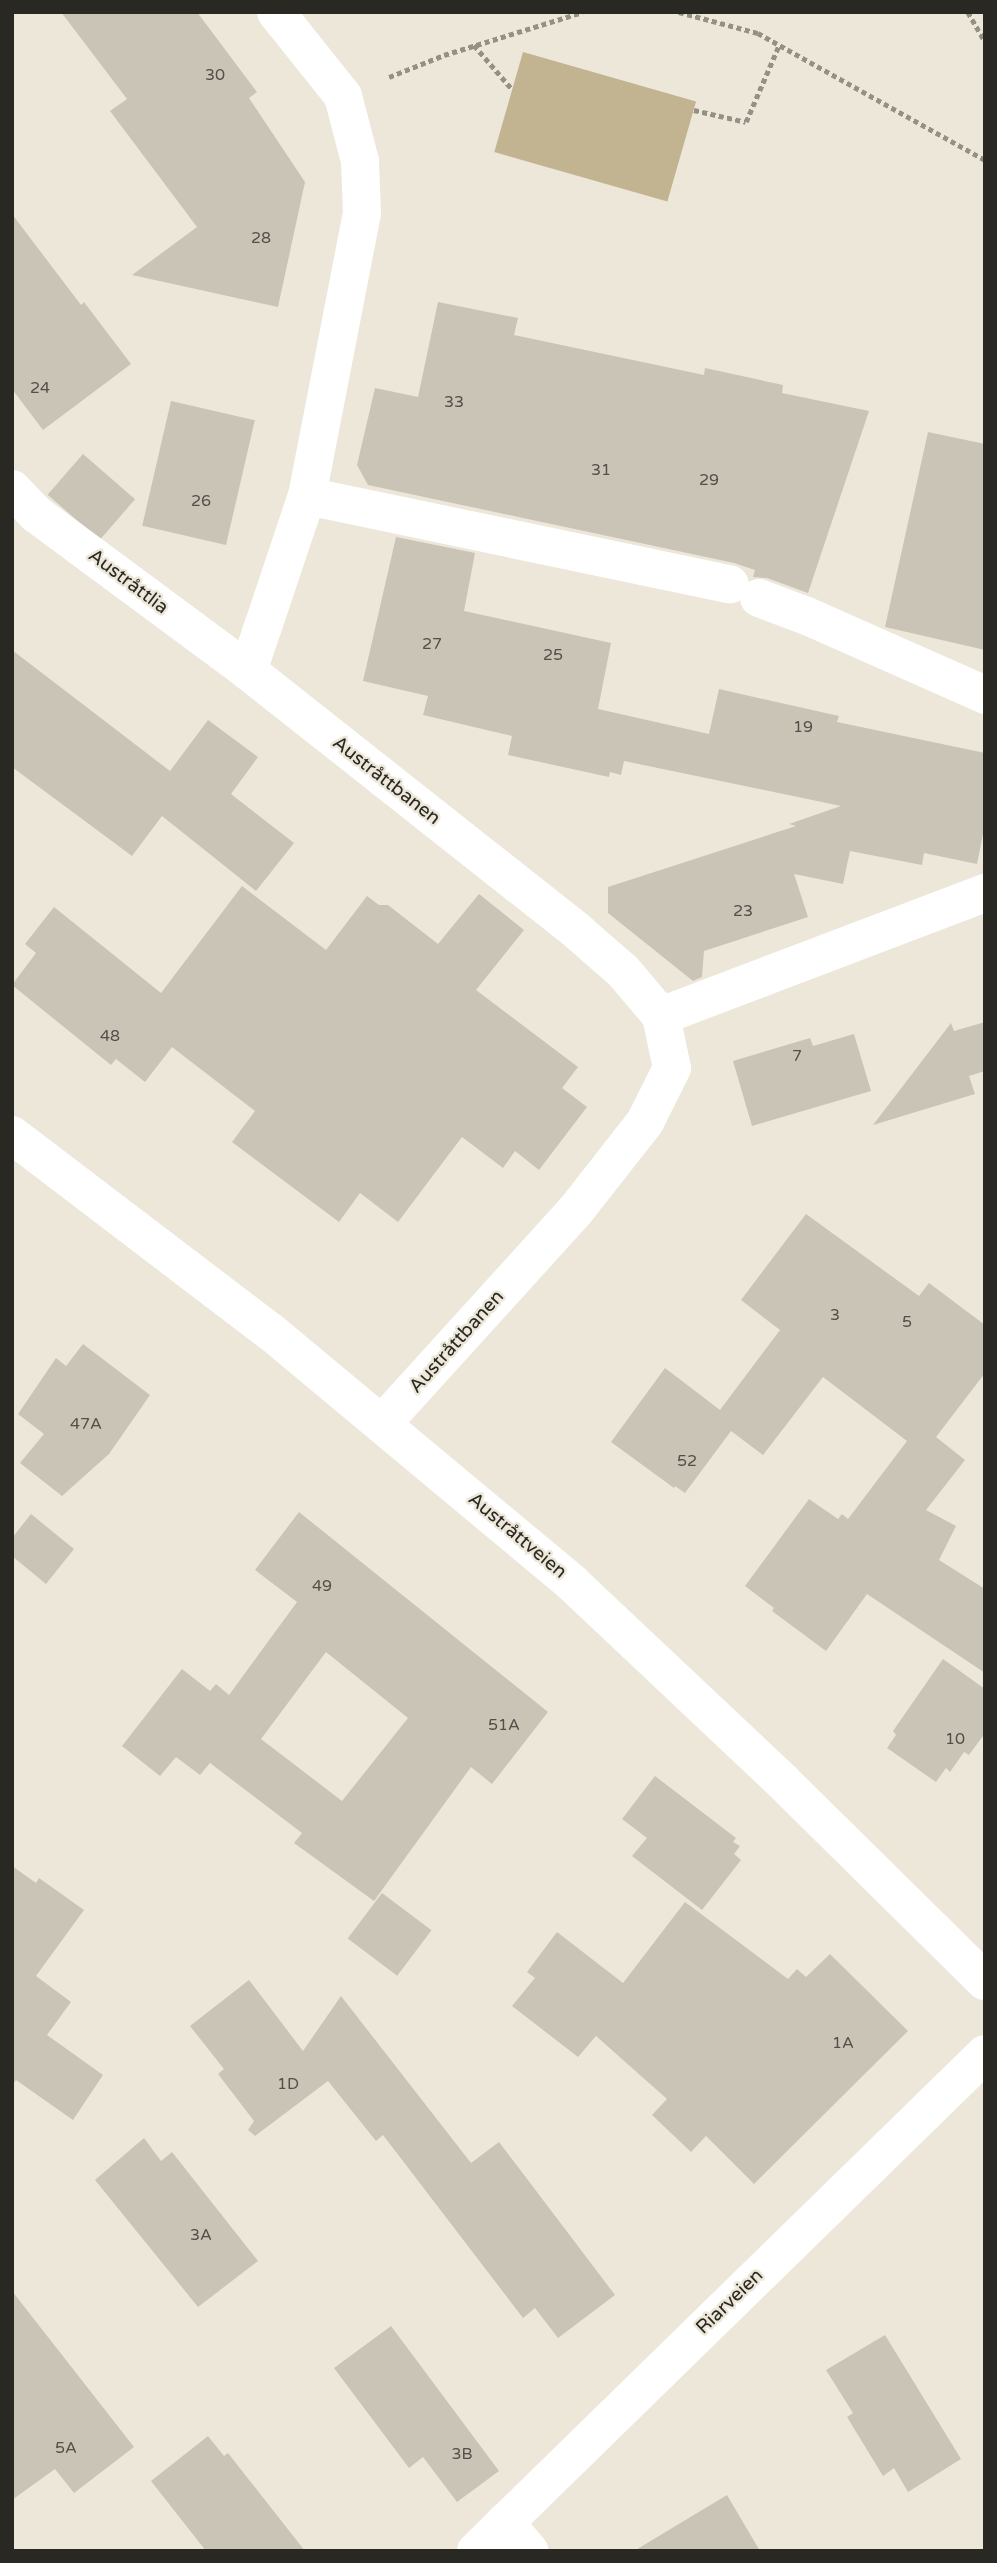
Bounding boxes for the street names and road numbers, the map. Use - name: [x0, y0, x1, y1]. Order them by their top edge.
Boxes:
- street label: Austråttlia: [84, 545, 172, 619]
- street label: Austråttbanen: [328, 732, 444, 830]
- street label: Austråttbanen: [405, 1286, 509, 1398]
- street label: Austråttveien: [463, 1488, 571, 1584]
- street label: Riarveien: [692, 2265, 768, 2339]

